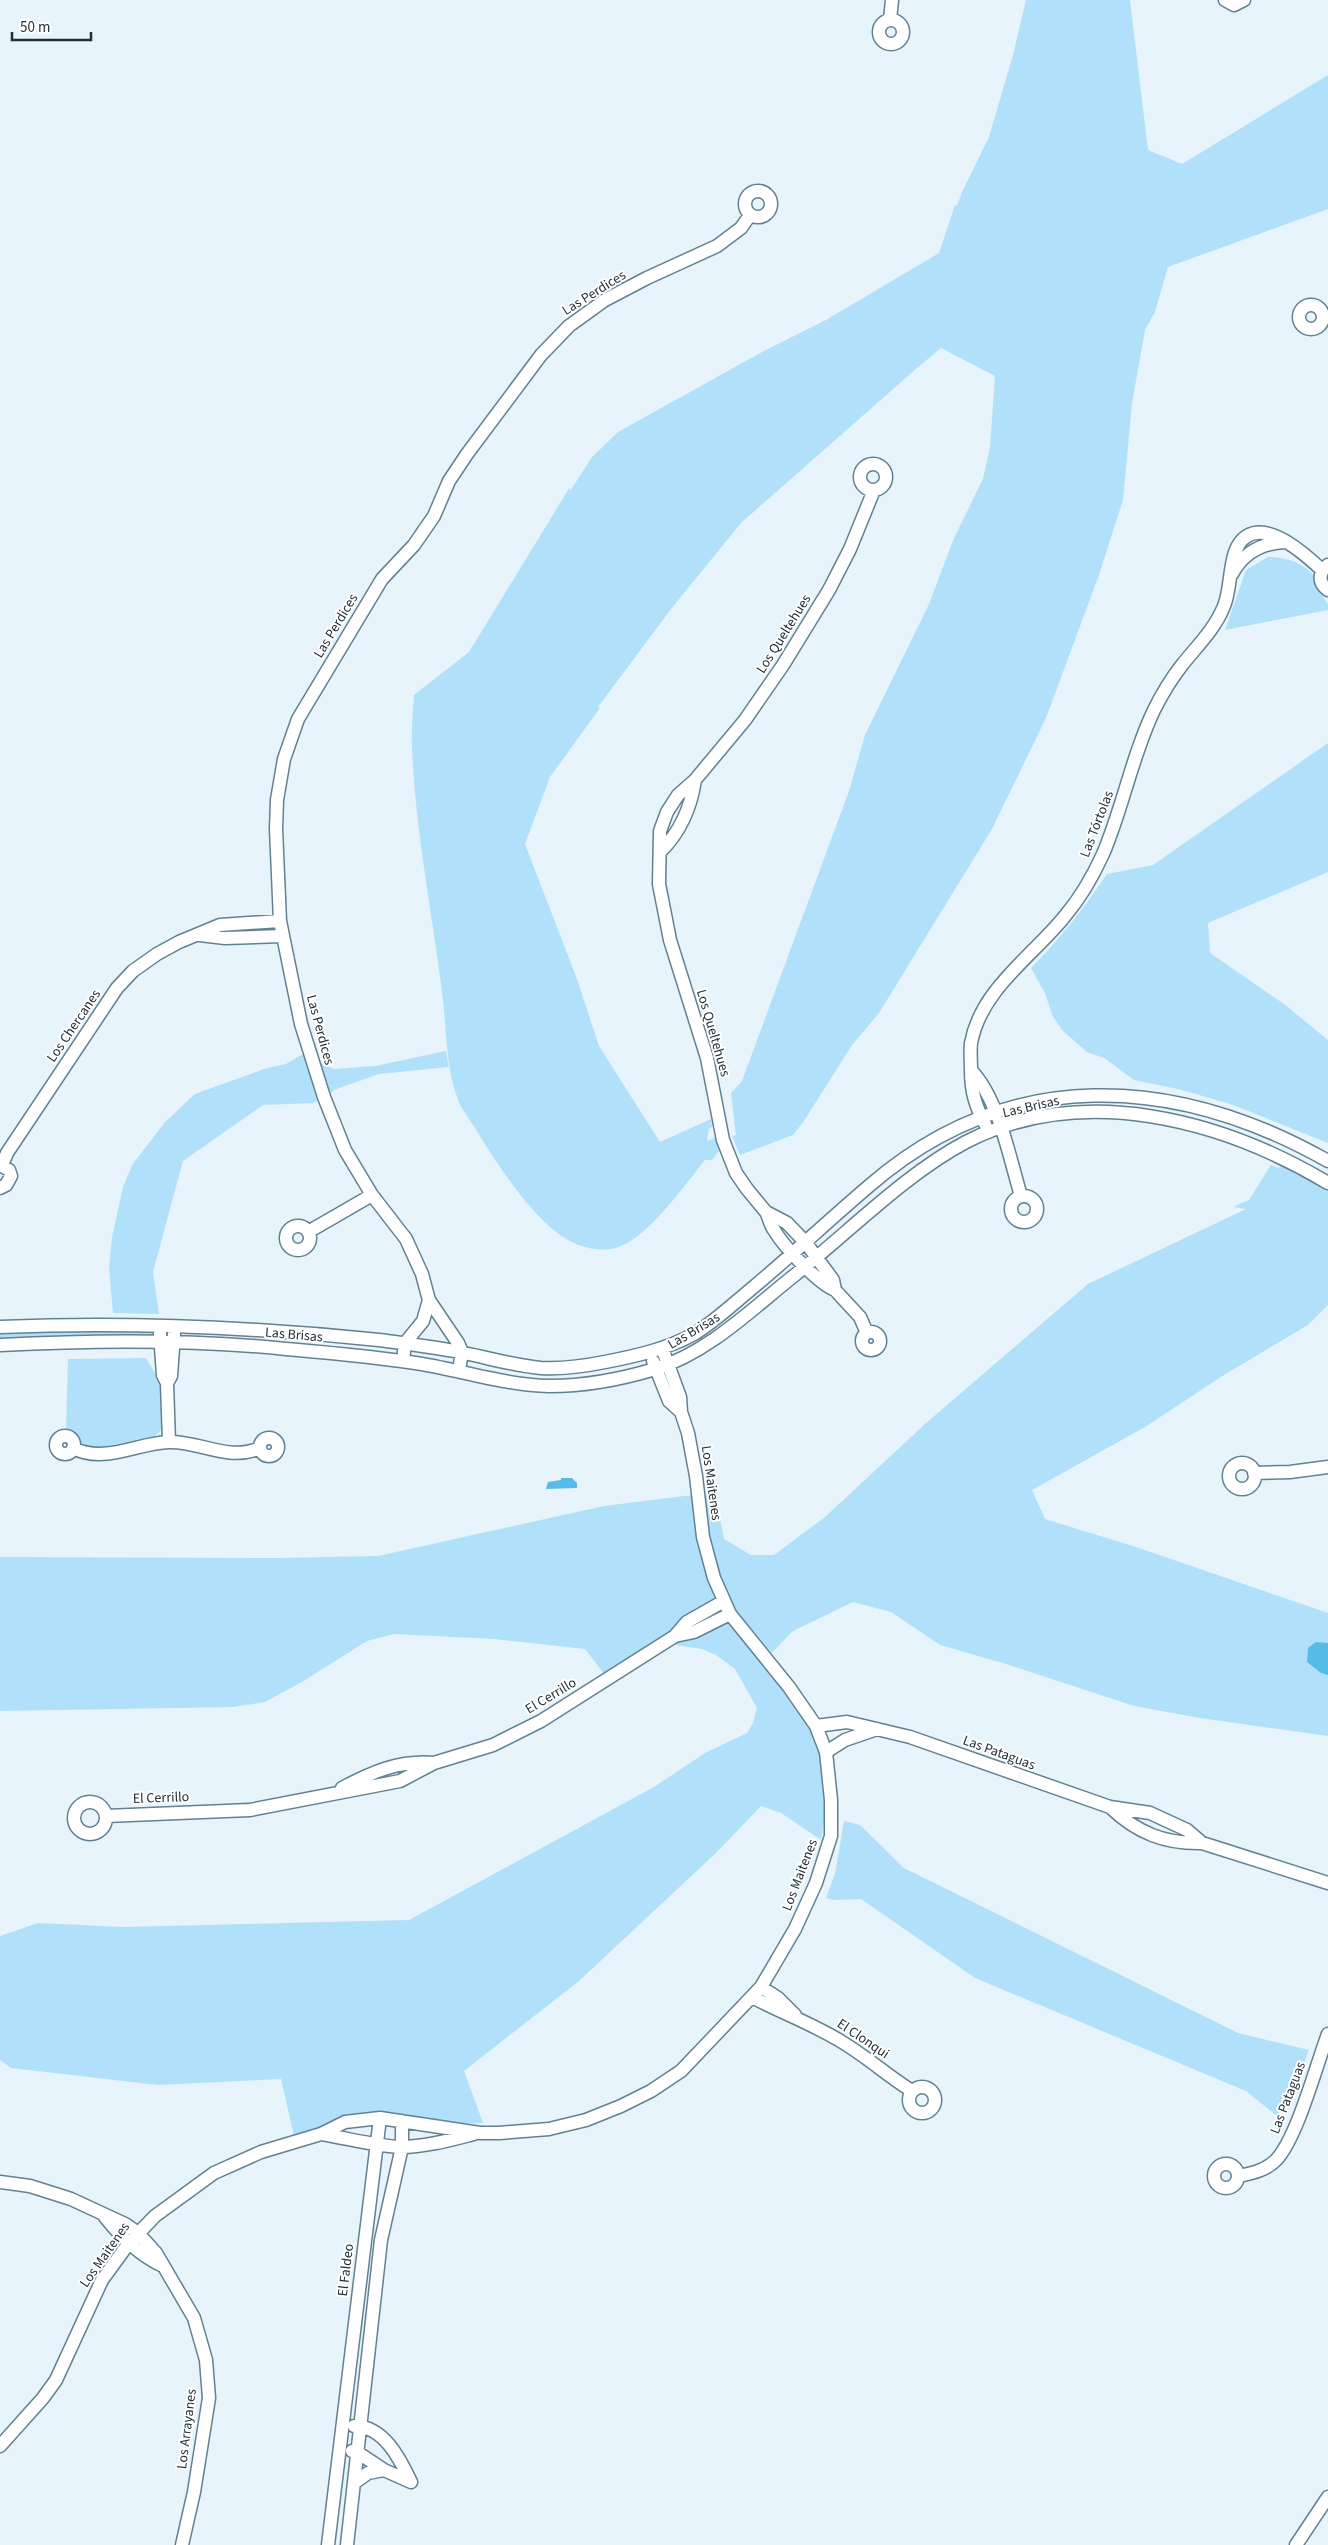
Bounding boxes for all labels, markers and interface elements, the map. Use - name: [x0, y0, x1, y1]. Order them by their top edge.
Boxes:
- scale bar: [12, 10, 91, 42]
- text: 50 m: [20, 17, 50, 38]
- street label: Las Perdices: [558, 265, 630, 321]
- street label: Las Perdices: [309, 590, 363, 662]
- street label: Los Queltehues: [752, 591, 816, 677]
- street label: Las Tórtolas: [1075, 788, 1119, 860]
- street label: Los Chercanes: [42, 986, 106, 1066]
- street label: Los Queltehues: [691, 987, 735, 1079]
- street label: Las Perdices: [301, 993, 339, 1067]
- street label: Las Brisas: [1001, 1091, 1062, 1123]
- street label: Las Brisas: [664, 1307, 724, 1354]
- street label: Las Brisas: [264, 1323, 324, 1347]
- street label: Los Maitenes: [696, 1444, 726, 1522]
- street label: El Cerrillo: [522, 1673, 580, 1719]
- street label: Las Pataguas: [960, 1731, 1038, 1775]
- street label: El Cerrillo: [132, 1787, 190, 1809]
- street label: Los Maitenes: [777, 1836, 823, 1914]
- street label: El Clonqui: [833, 2014, 893, 2064]
- street label: Las Pataguas: [1265, 2059, 1311, 2137]
- street label: Los Maitenes: [75, 2218, 135, 2292]
- street label: El Faldeo: [333, 2242, 359, 2298]
- street label: Los Arrayanes: [172, 2388, 202, 2470]

